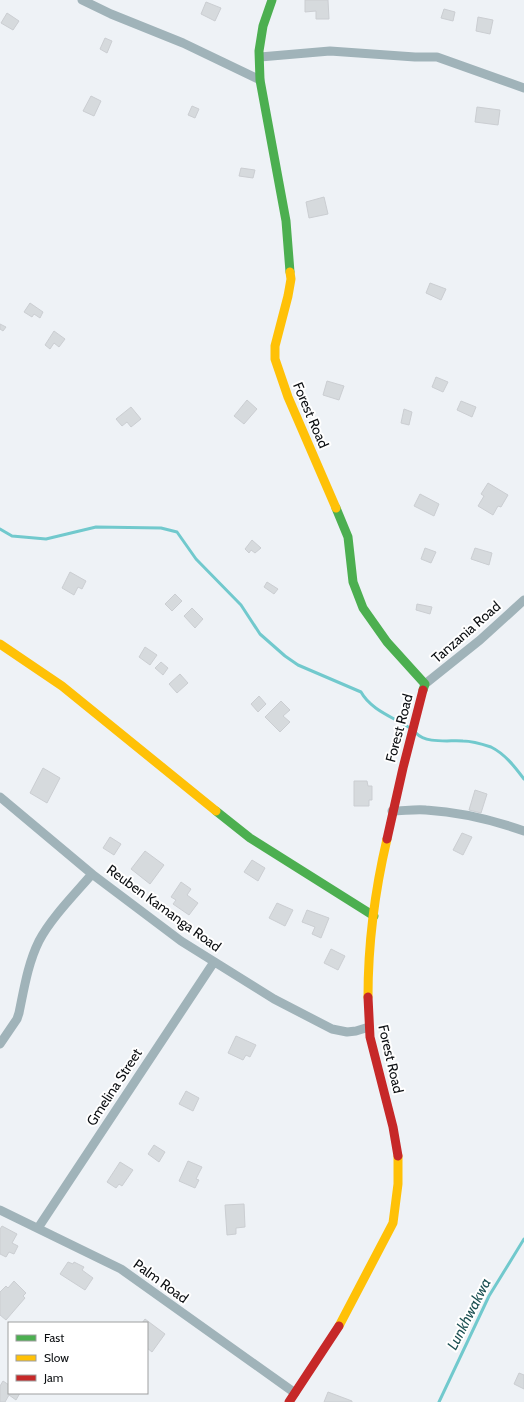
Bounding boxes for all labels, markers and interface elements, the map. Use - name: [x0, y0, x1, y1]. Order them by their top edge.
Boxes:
- street label: Forest Road: [289, 379, 333, 451]
- street label: Tanzania Road: [428, 597, 504, 667]
- street label: Forest Road: [381, 692, 417, 764]
- street label: Reuben Kamanga Road: [103, 860, 225, 956]
- street label: Forest Road: [374, 1023, 408, 1095]
- street label: Gmelina Street: [82, 1045, 146, 1129]
- street label: Palm Road: [130, 1255, 192, 1307]
- water label: Lunkhwakwa: [443, 1275, 495, 1353]
- legend: [8, 1322, 148, 1394]
- text: Fast: [44, 1330, 64, 1345]
- text: Slow: [44, 1350, 69, 1365]
- text: Jam: [43, 1370, 63, 1385]

